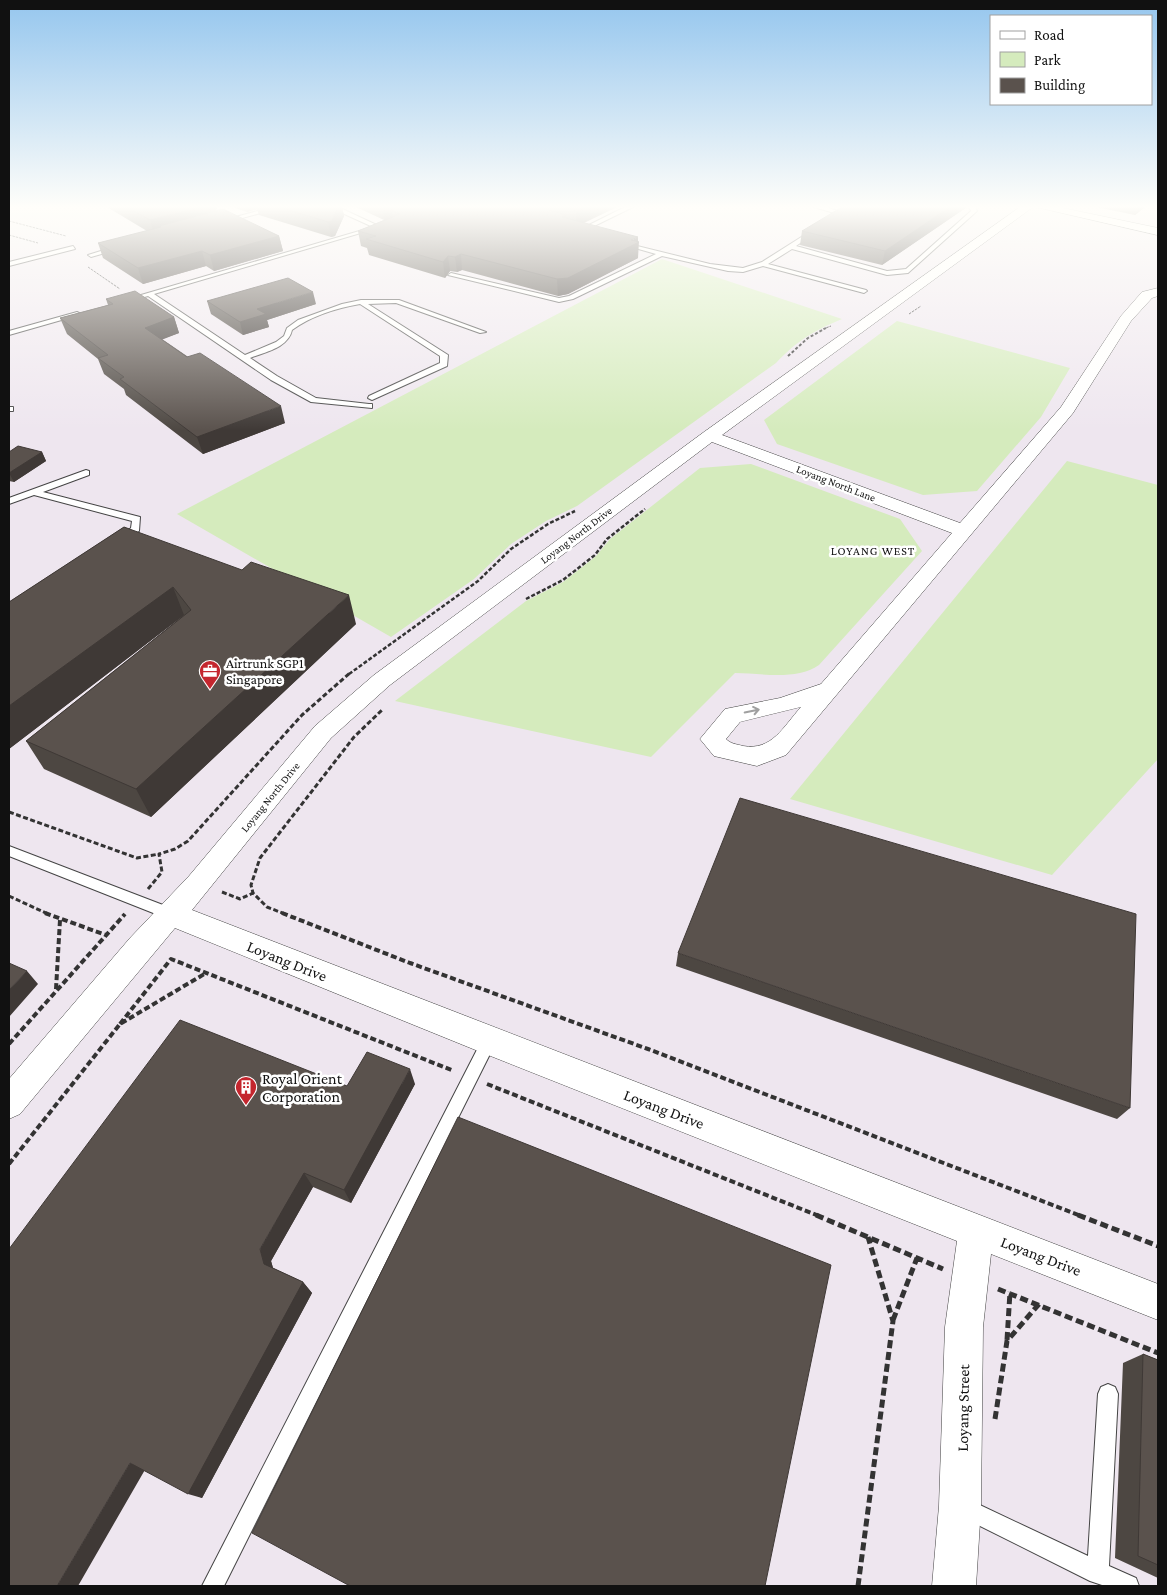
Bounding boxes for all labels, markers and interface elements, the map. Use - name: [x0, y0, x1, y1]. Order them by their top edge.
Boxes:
- legend: [990, 15, 1152, 105]
- text: Road: [1034, 27, 1065, 43]
- text: Park: [1034, 52, 1061, 68]
- text: Building: [1034, 77, 1085, 94]
- street label: Loyang North Lane: [794, 462, 877, 505]
- street label: Loyang North Drive: [538, 504, 615, 567]
- district label: LOYANG WEST: [831, 544, 915, 558]
- place label: Airtrunk SGP1 Singapore: [226, 655, 304, 687]
- office icon: Airtrunk SGP1 Singapore: [198, 659, 222, 690]
- one-way arrow: [744, 706, 760, 715]
- street label: Loyang North Drive: [238, 760, 303, 835]
- street label: Loyang Drive: [244, 937, 329, 986]
- place label: Royal Orient Corporation: [262, 1070, 343, 1106]
- building icon: Royal Orient Corporation: [234, 1075, 258, 1106]
- street label: Loyang Drive: [621, 1086, 707, 1133]
- street label: Loyang Drive: [998, 1233, 1084, 1280]
- street label: Loyang Street: [954, 1363, 973, 1452]

